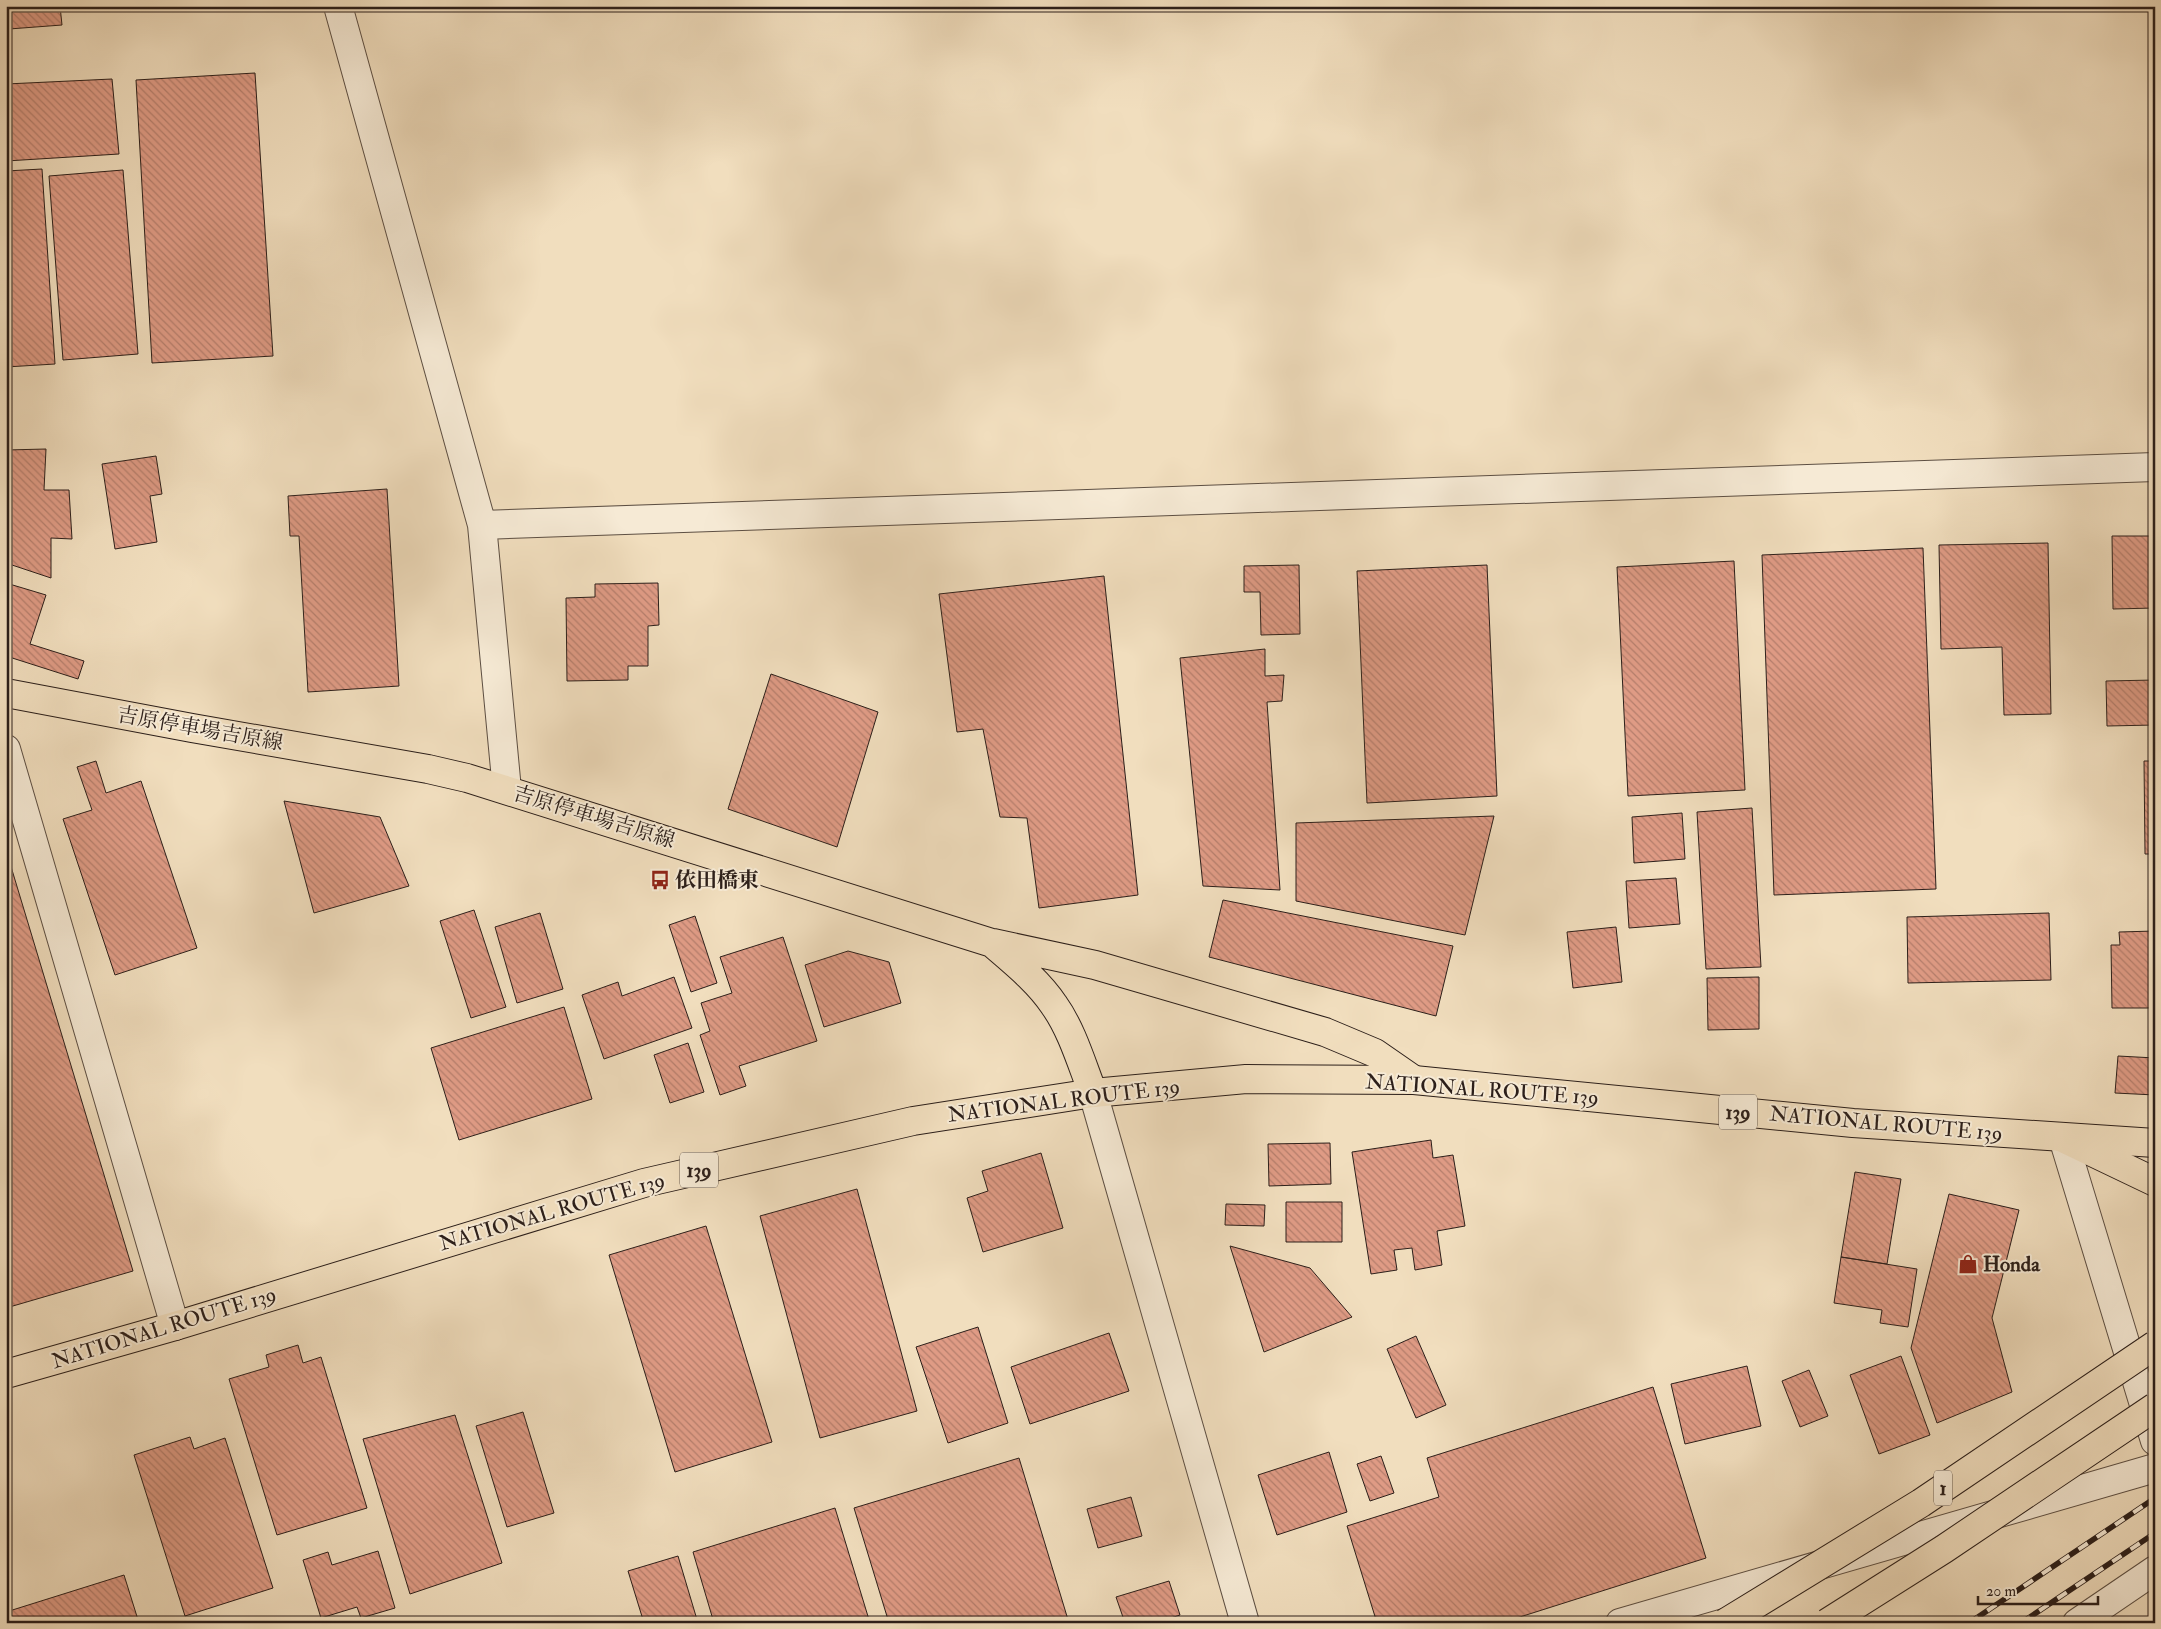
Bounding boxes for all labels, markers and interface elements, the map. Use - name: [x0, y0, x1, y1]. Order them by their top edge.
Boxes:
- street label: 吉原停車場吉原線: [115, 701, 285, 757]
- street label: 吉原停車場吉原線: [510, 780, 678, 854]
- place label: 依田橋東: [675, 867, 759, 894]
- bus stop icon: 依田橋東: [649, 869, 671, 891]
- street label: NATIONAL ROUTE 139: [1364, 1068, 1600, 1112]
- street label: NATIONAL ROUTE 139: [946, 1073, 1182, 1129]
- road number: 139: [1719, 1094, 1757, 1130]
- street label: NATIONAL ROUTE 139: [1768, 1100, 2004, 1148]
- road number: 139: [680, 1152, 718, 1188]
- street label: NATIONAL ROUTE 139: [436, 1167, 668, 1257]
- place label: Honda: [1983, 1251, 2041, 1278]
- shop icon: Honda: [1957, 1253, 1979, 1275]
- street label: NATIONAL ROUTE 139: [48, 1281, 280, 1375]
- road number: 1: [1934, 1470, 1952, 1506]
- scale bar: [1978, 1574, 2098, 1606]
- text: 20 m: [1986, 1582, 2016, 1601]

